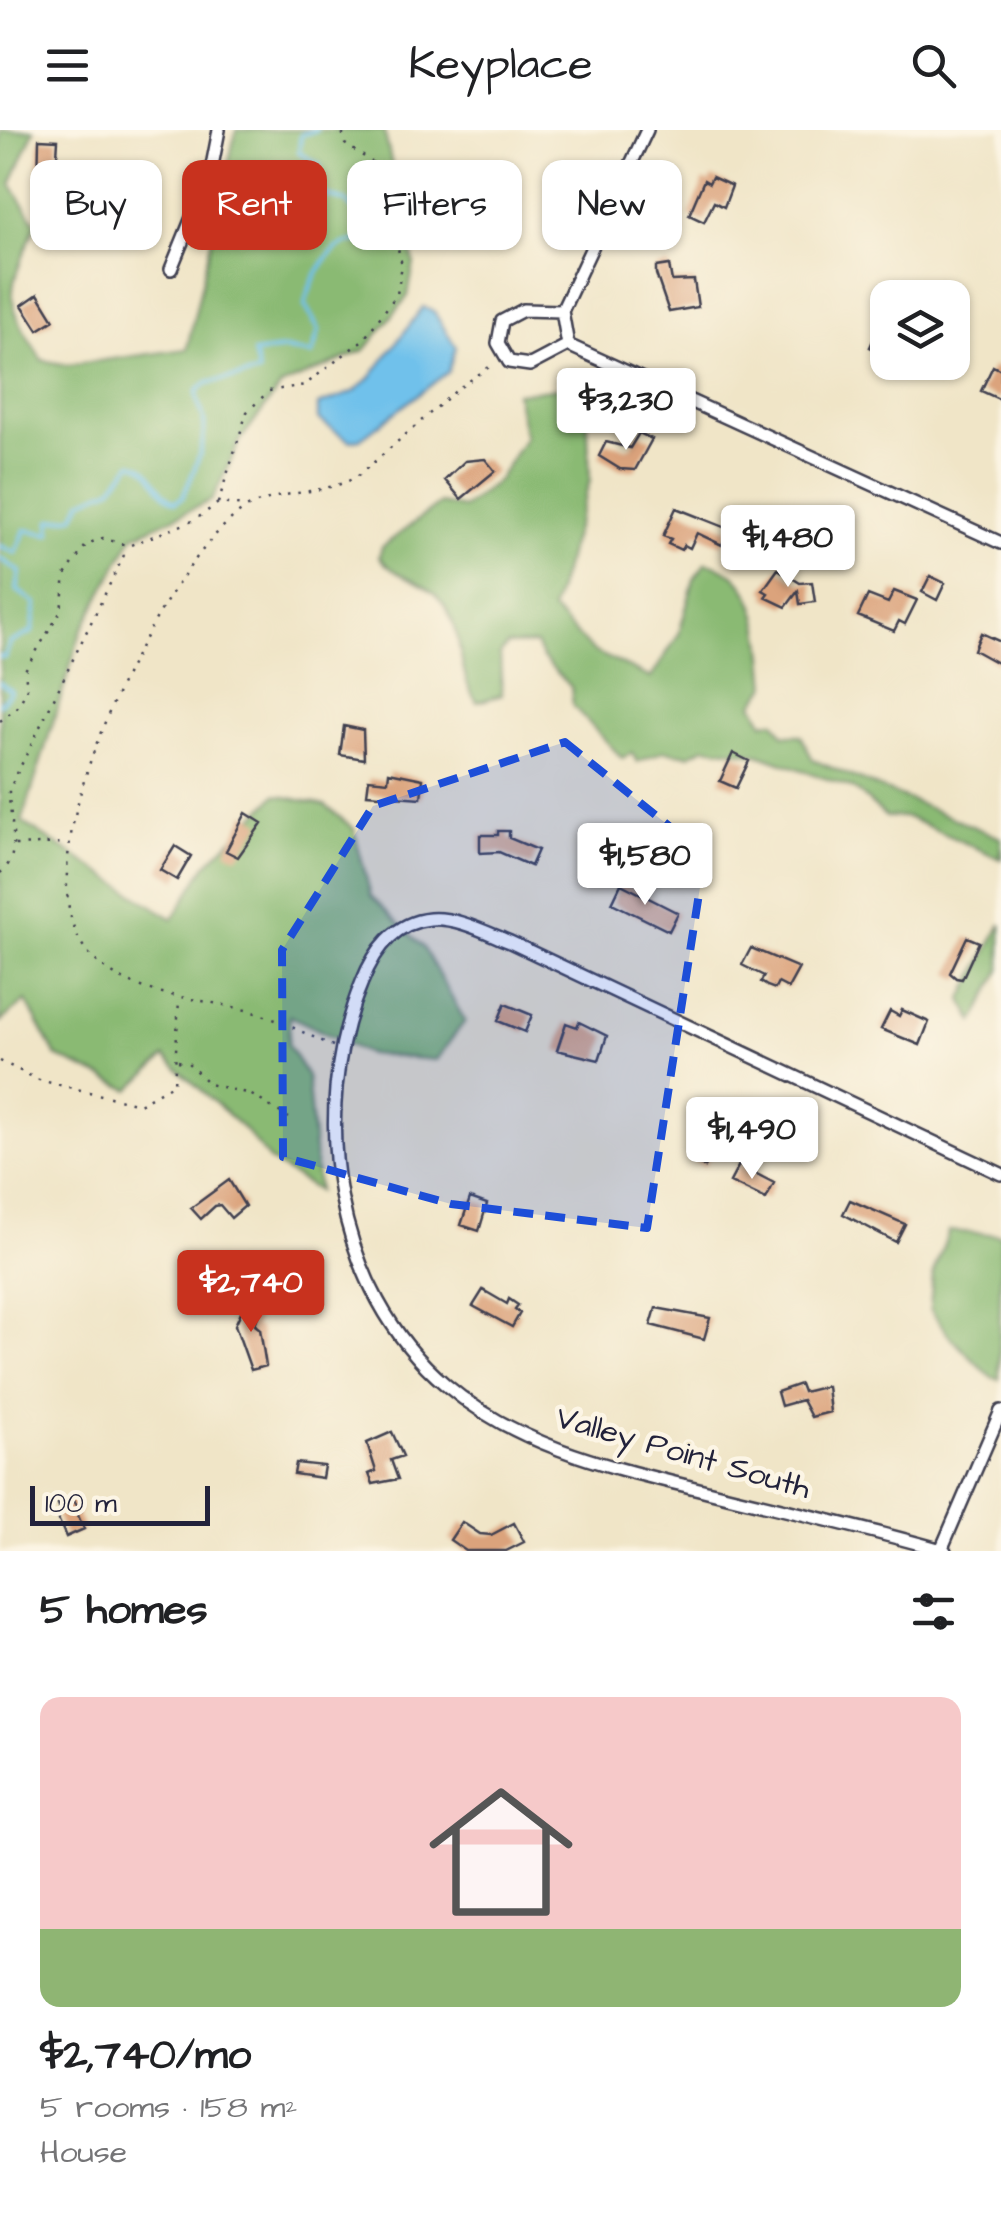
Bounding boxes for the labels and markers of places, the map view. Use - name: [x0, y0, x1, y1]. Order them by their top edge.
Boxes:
- pin: $3,230: [545, 368, 707, 453]
- pin: $1,480: [707, 505, 869, 590]
- pin: $1,580: [564, 823, 726, 908]
- pin: $1,490: [671, 1097, 833, 1182]
- pin: $2,740: [170, 1250, 332, 1335]

